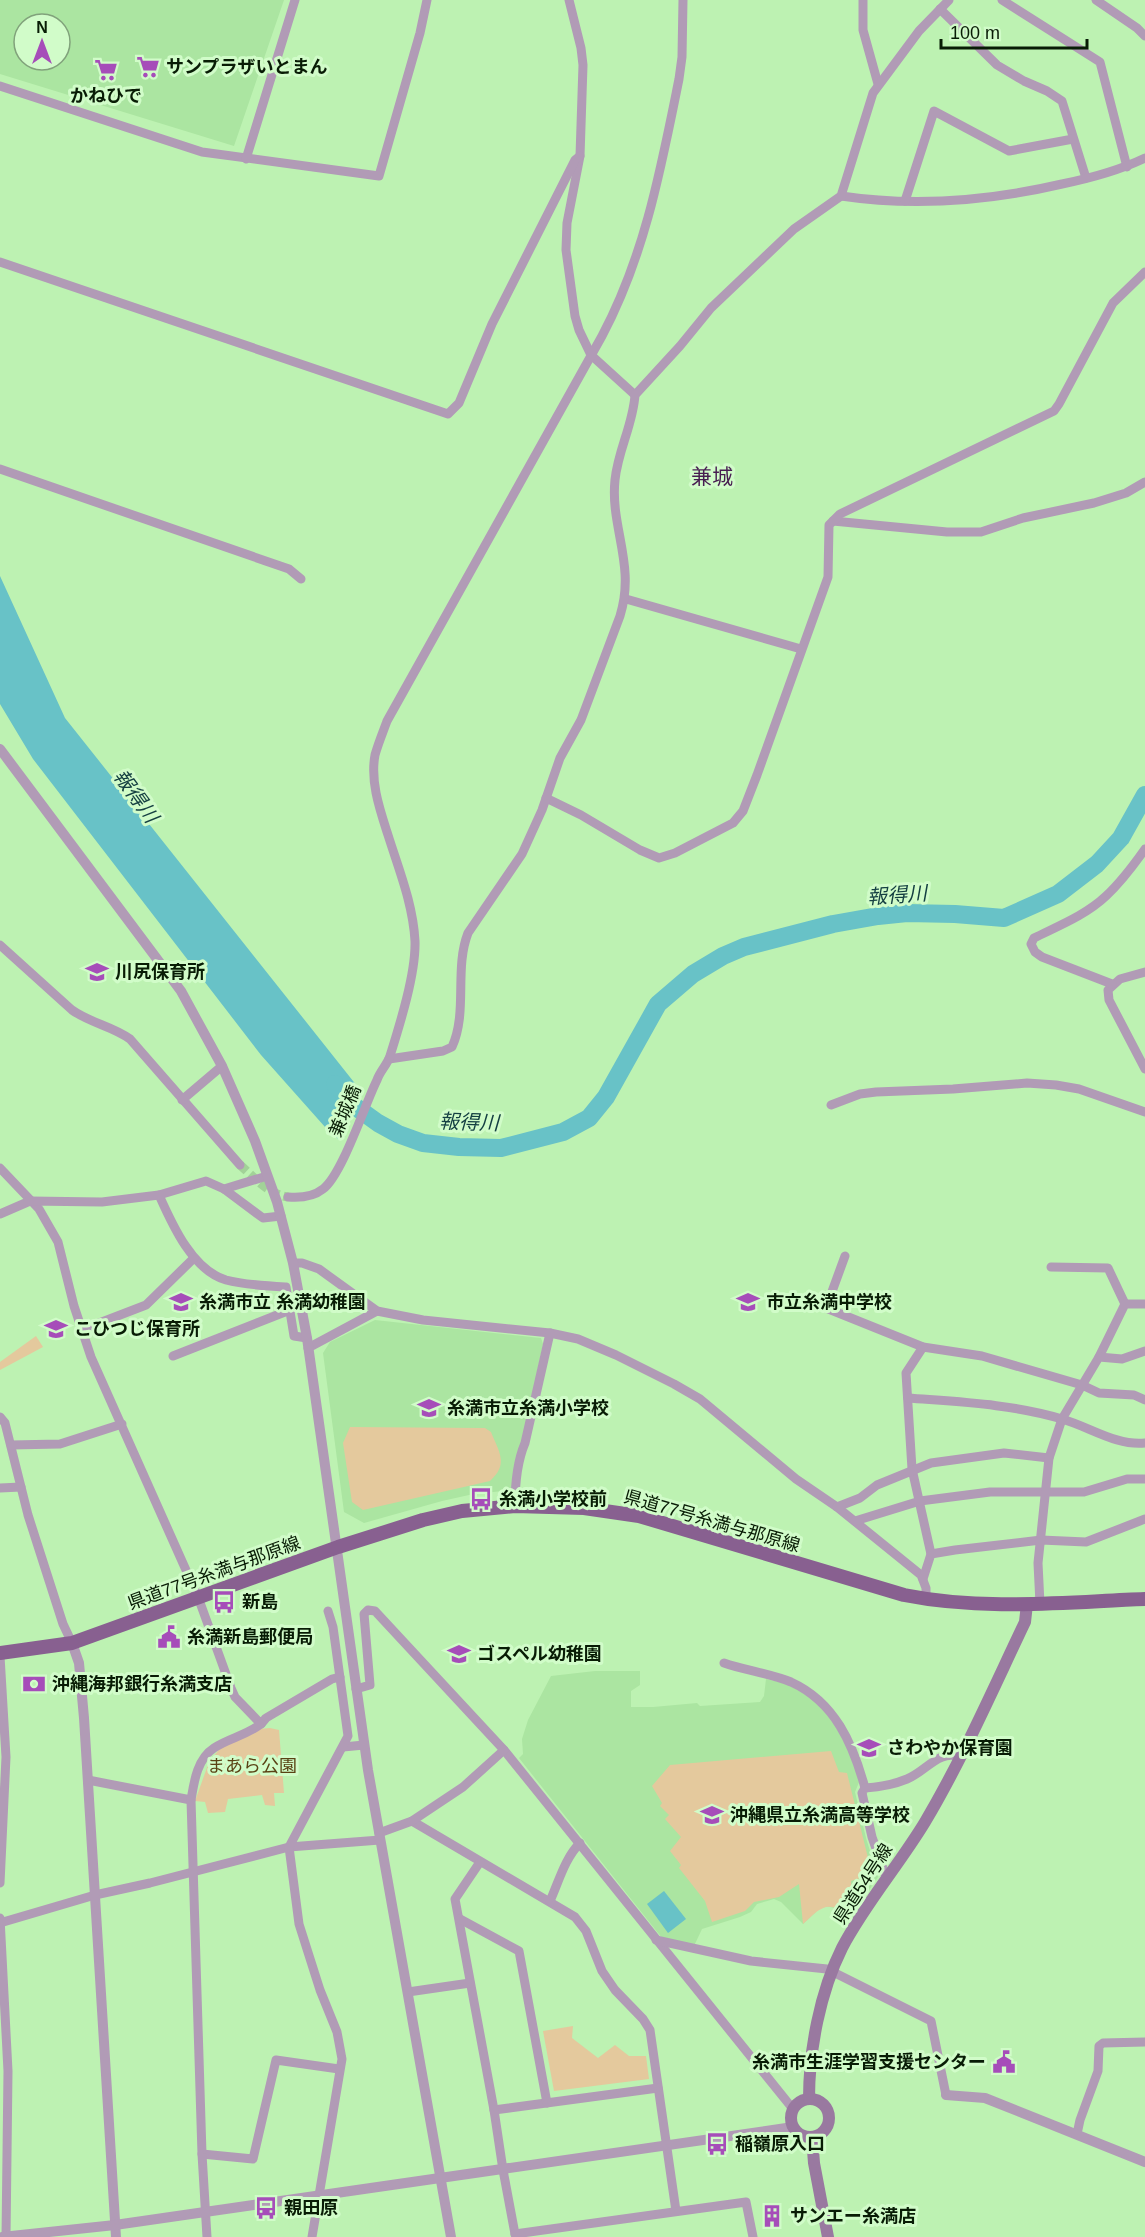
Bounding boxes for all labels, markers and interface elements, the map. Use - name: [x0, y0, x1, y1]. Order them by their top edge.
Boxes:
- north arrow: [12, 12, 72, 72]
- scale bar: [941, 12, 1086, 50]
- text: N: [36, 19, 48, 36]
- text: 100 m: [950, 23, 1000, 43]
- supermarket icon: サンプラザいとまん: [135, 54, 161, 80]
- supermarket icon: かねひで: [93, 57, 119, 83]
- place label: サンプラザいとまん: [166, 57, 327, 77]
- place label: かねひで: [70, 86, 142, 106]
- district label: 兼城: [691, 465, 733, 488]
- water label: 報得川: [109, 765, 164, 828]
- water label: 報得川: [866, 882, 930, 908]
- school or university icon: 川尻保育所: [84, 959, 110, 985]
- place label: 川尻保育所: [115, 962, 205, 982]
- street label: 兼城橋: [325, 1082, 365, 1140]
- water label: 報得川: [439, 1110, 501, 1134]
- school or university icon: 糸満市立 糸満幼稚園: [168, 1289, 194, 1315]
- school or university icon: 市立糸満中学校: [735, 1289, 761, 1315]
- place label: 糸満市立 糸満幼稚園: [199, 1292, 366, 1312]
- place label: 市立糸満中学校: [766, 1292, 892, 1312]
- school or university icon: こひつじ保育所: [43, 1316, 69, 1342]
- place label: こひつじ保育所: [74, 1319, 200, 1339]
- school or university icon: 糸満市立糸満小学校: [416, 1395, 442, 1421]
- place label: 糸満市立糸満小学校: [447, 1398, 609, 1418]
- bus stop icon: 糸満小学校前: [468, 1486, 494, 1512]
- street label: 県道77号糸満与那原線: [622, 1486, 802, 1556]
- place label: 糸満小学校前: [499, 1489, 607, 1509]
- street label: 県道77号糸満与那原線: [125, 1532, 303, 1614]
- bus stop icon: 新島: [211, 1589, 237, 1615]
- place label: 新島: [242, 1592, 278, 1612]
- public building icon: 糸満新島郵便局: [156, 1624, 182, 1650]
- place label: 糸満新島郵便局: [187, 1627, 313, 1647]
- school or university icon: ゴスペル幼稚園: [446, 1641, 472, 1667]
- place label: ゴスペル幼稚園: [477, 1644, 602, 1664]
- bank icon: 沖縄海邦銀行糸満支店: [21, 1671, 47, 1697]
- place label: 沖縄海邦銀行糸満支店: [52, 1673, 232, 1694]
- school or university icon: さわやか保育園: [856, 1735, 882, 1761]
- place label: さわやか保育園: [887, 1738, 1013, 1758]
- park label: まあら公園: [207, 1756, 297, 1776]
- school or university icon: 沖縄県立糸満高等学校: [699, 1802, 725, 1828]
- place label: 沖縄県立糸満高等学校: [730, 1805, 910, 1825]
- street label: 県道54号線: [830, 1840, 896, 1928]
- public building icon: 糸満市生涯学習支援センター: [991, 2049, 1017, 2075]
- place label: 糸満市生涯学習支援センター: [752, 2052, 986, 2072]
- bus stop icon: 稲嶺原入口: [704, 2131, 730, 2157]
- place label: 稲嶺原入口: [735, 2134, 825, 2154]
- bus stop icon: 親田原: [253, 2195, 279, 2221]
- place label: 親田原: [284, 2198, 338, 2218]
- building icon: サンエー糸満店: [759, 2203, 785, 2229]
- place label: サンエー糸満店: [790, 2206, 916, 2226]

